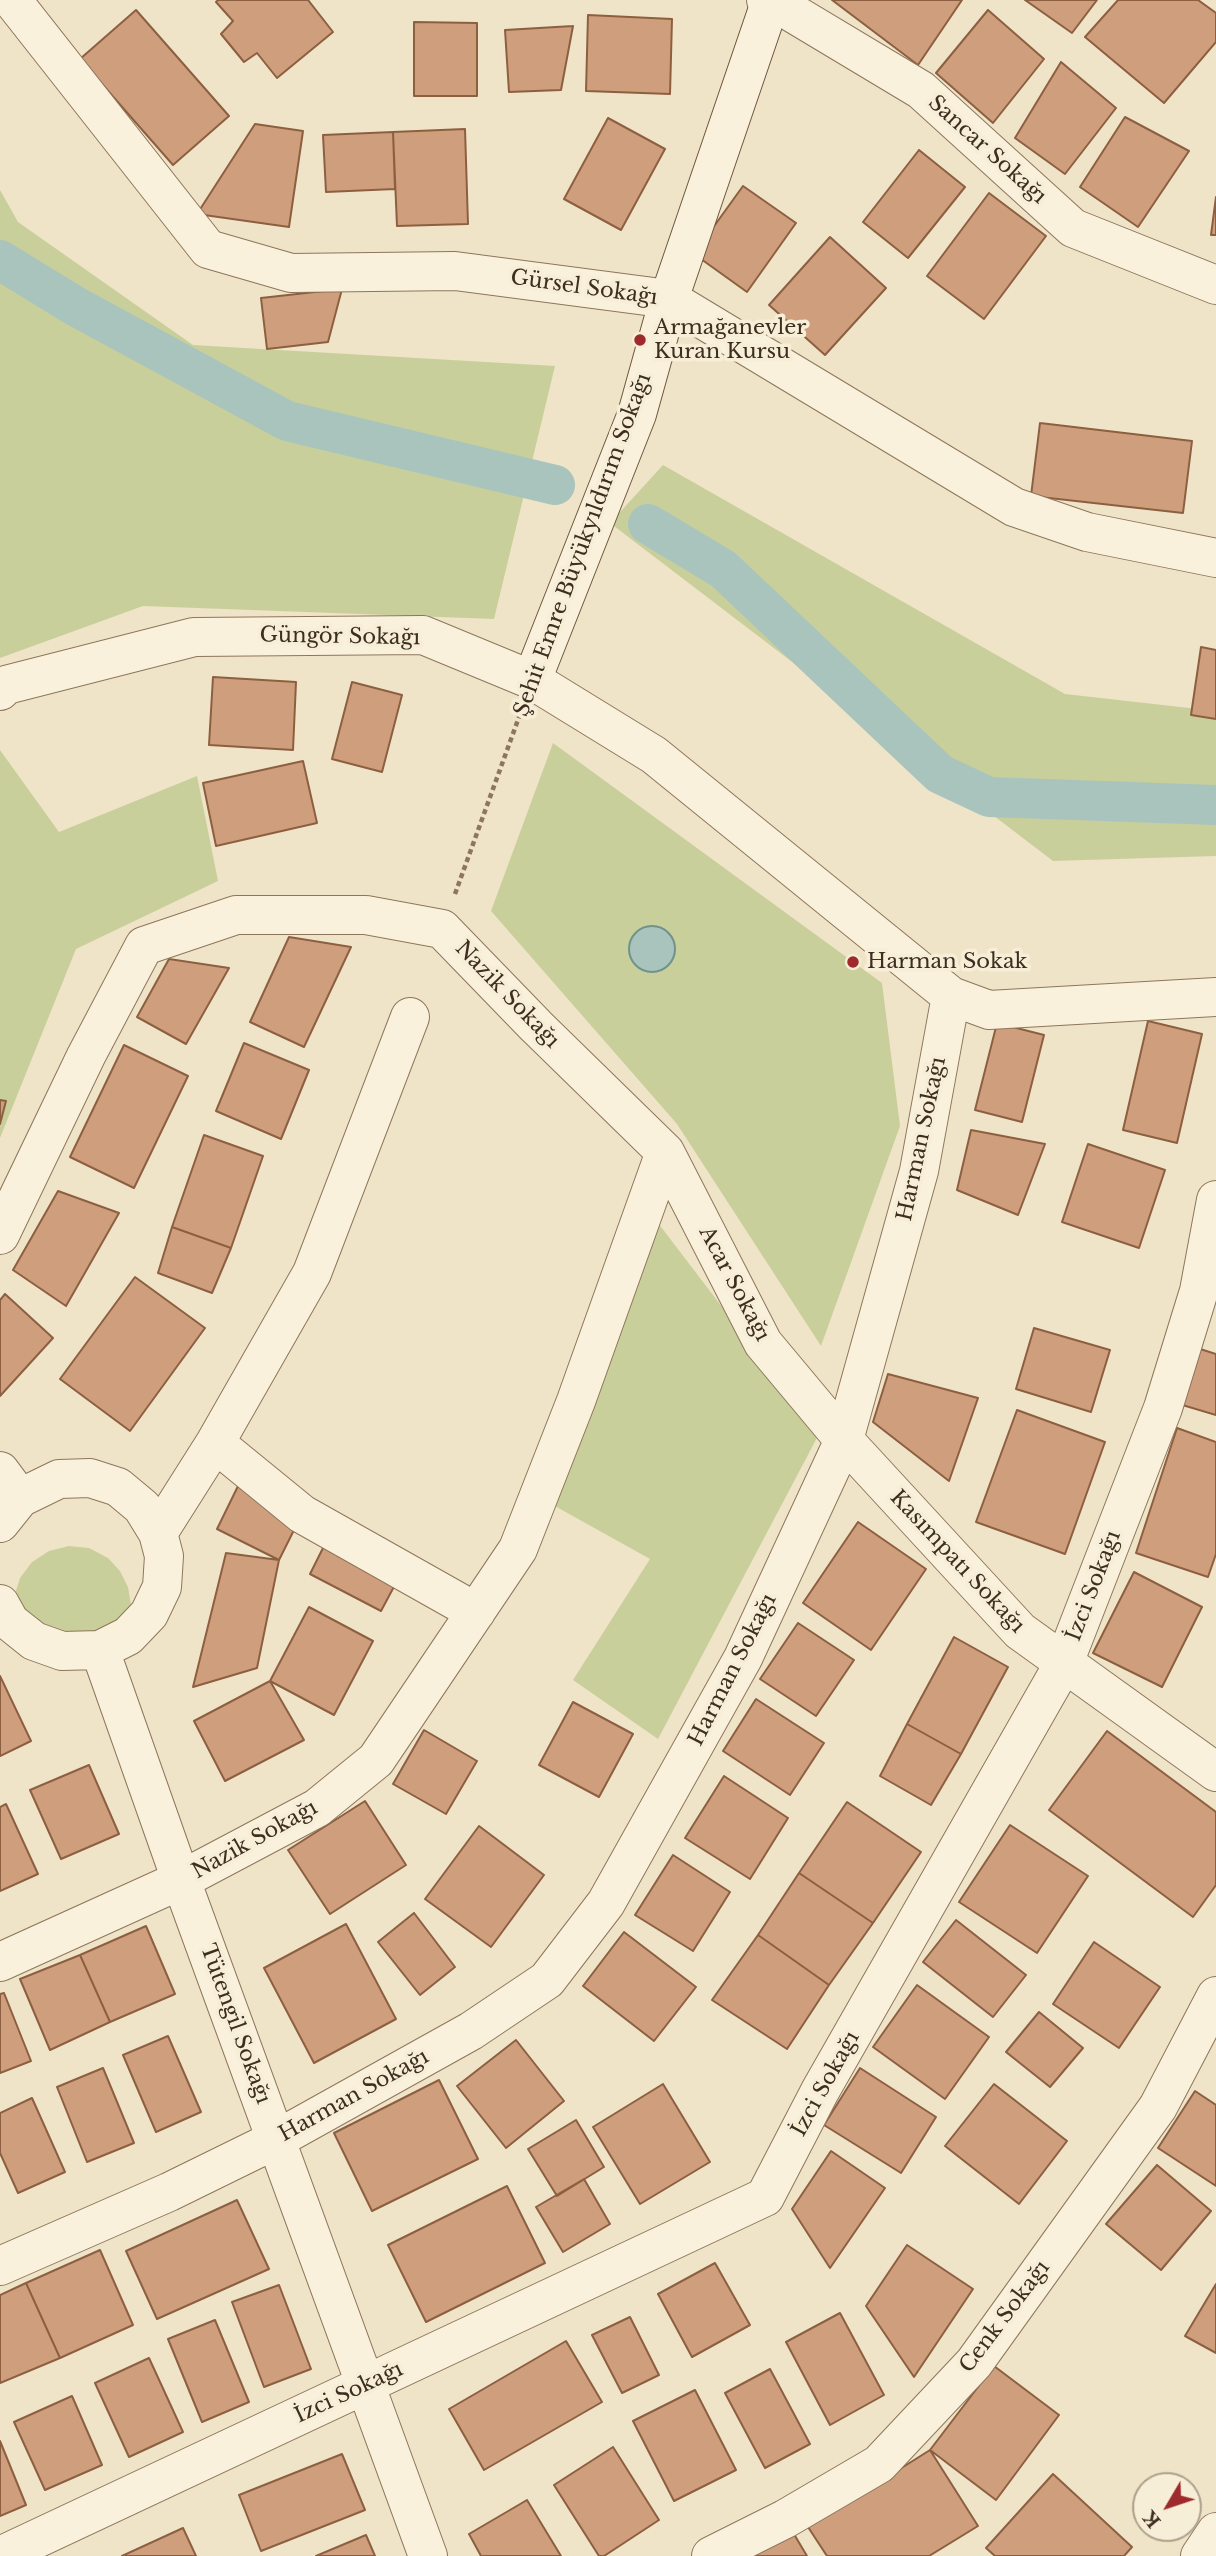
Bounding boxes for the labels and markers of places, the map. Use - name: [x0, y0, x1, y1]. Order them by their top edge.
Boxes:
- place label: Armağanevler Kuran Kursu: [654, 315, 806, 365]
- marker: Armağanevler Kuran Kursu: [632, 332, 648, 348]
- place label: Harman Sokak: [867, 949, 1028, 975]
- marker: Harman Sokak: [845, 954, 861, 970]

